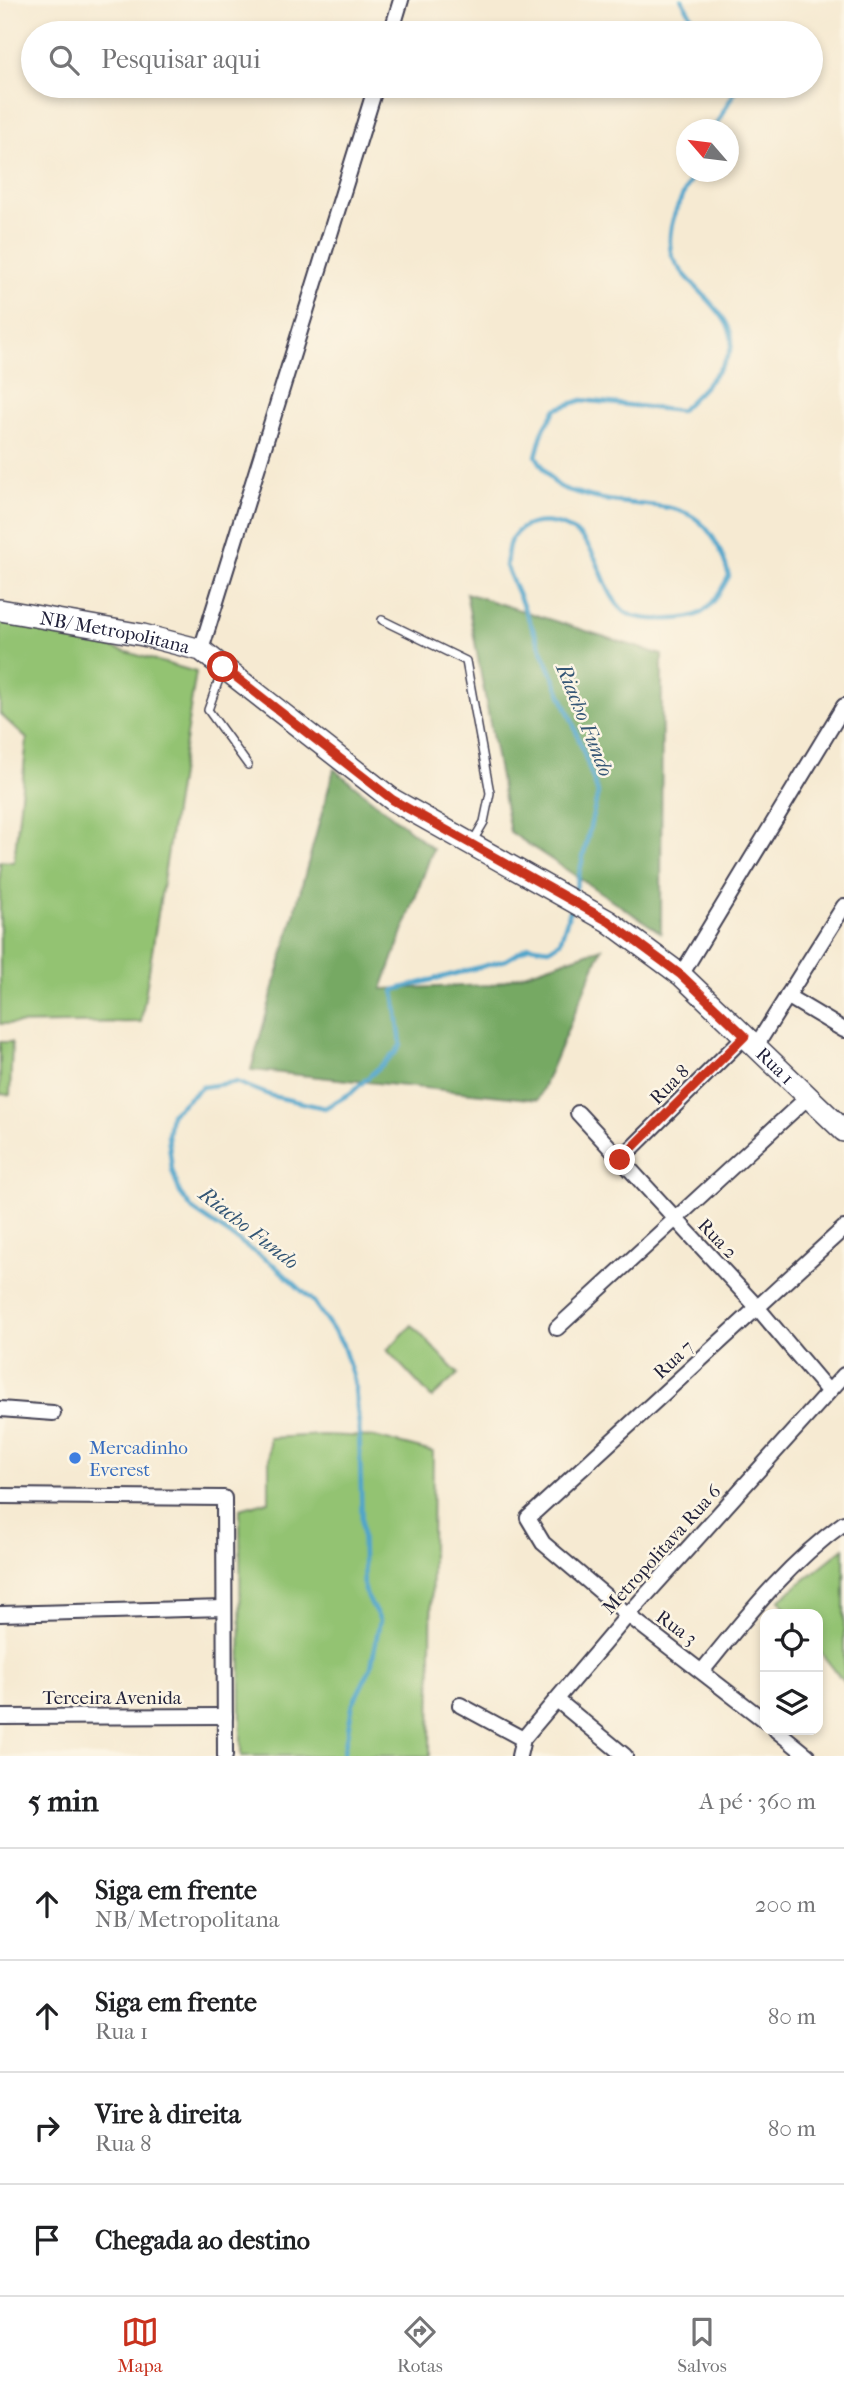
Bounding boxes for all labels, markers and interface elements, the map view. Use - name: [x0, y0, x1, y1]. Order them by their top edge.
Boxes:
- search box: [21, 21, 823, 98]
- icon: search: [45, 41, 83, 79]
- text: Pesquisar aqui: [101, 44, 261, 75]
- north arrow: [676, 119, 739, 182]
- street label: NB/ Metropolitana: [38, 607, 192, 659]
- route start: [207, 651, 238, 682]
- water label: Riacho Fundo: [551, 658, 619, 780]
- street label: Rua 1: [751, 1043, 798, 1089]
- street label: Rua 8: [645, 1060, 694, 1109]
- route end: [604, 1144, 635, 1175]
- water label: Riacho Fundo: [193, 1181, 304, 1274]
- street label: Rua 2: [693, 1214, 742, 1263]
- street label: Rua 7: [649, 1336, 698, 1384]
- place label: Mercadinho Everest: [89, 1437, 188, 1481]
- marker: Mercadinho Everest: [67, 1450, 83, 1466]
- street label: Metropolitava Rua 6: [598, 1480, 726, 1619]
- street label: Rua 3: [652, 1606, 701, 1650]
- map controls: [760, 1609, 823, 1735]
- button: locate: [760, 1609, 823, 1672]
- button: layers: [760, 1672, 823, 1735]
- street label: Terceira Avenida: [42, 1687, 182, 1709]
- text: 5 min: [28, 1784, 99, 1819]
- text: A pé · 360 m: [699, 1788, 816, 1815]
- text: Siga em frente: [95, 1875, 257, 1906]
- icon: ahead: [28, 1885, 66, 1923]
- text: 200 m: [755, 1891, 816, 1918]
- text: NB/ Metropolitana: [95, 1906, 279, 1933]
- text: Siga em frente: [95, 1987, 257, 2018]
- icon: ahead: [28, 1997, 66, 2035]
- text: 80 m: [768, 2003, 816, 2030]
- text: Rua 1: [95, 2018, 148, 2045]
- text: Vire à direita: [95, 2099, 241, 2130]
- icon: right: [28, 2109, 66, 2147]
- text: 80 m: [768, 2115, 816, 2142]
- text: Rua 8: [95, 2130, 151, 2157]
- icon: arrive: [28, 2221, 66, 2259]
- text: Chegada ao destino: [95, 2225, 310, 2256]
- tab: Mapa: [117, 2313, 163, 2377]
- tab: Rotas: [397, 2313, 443, 2377]
- tab: Salvos: [677, 2313, 727, 2377]

